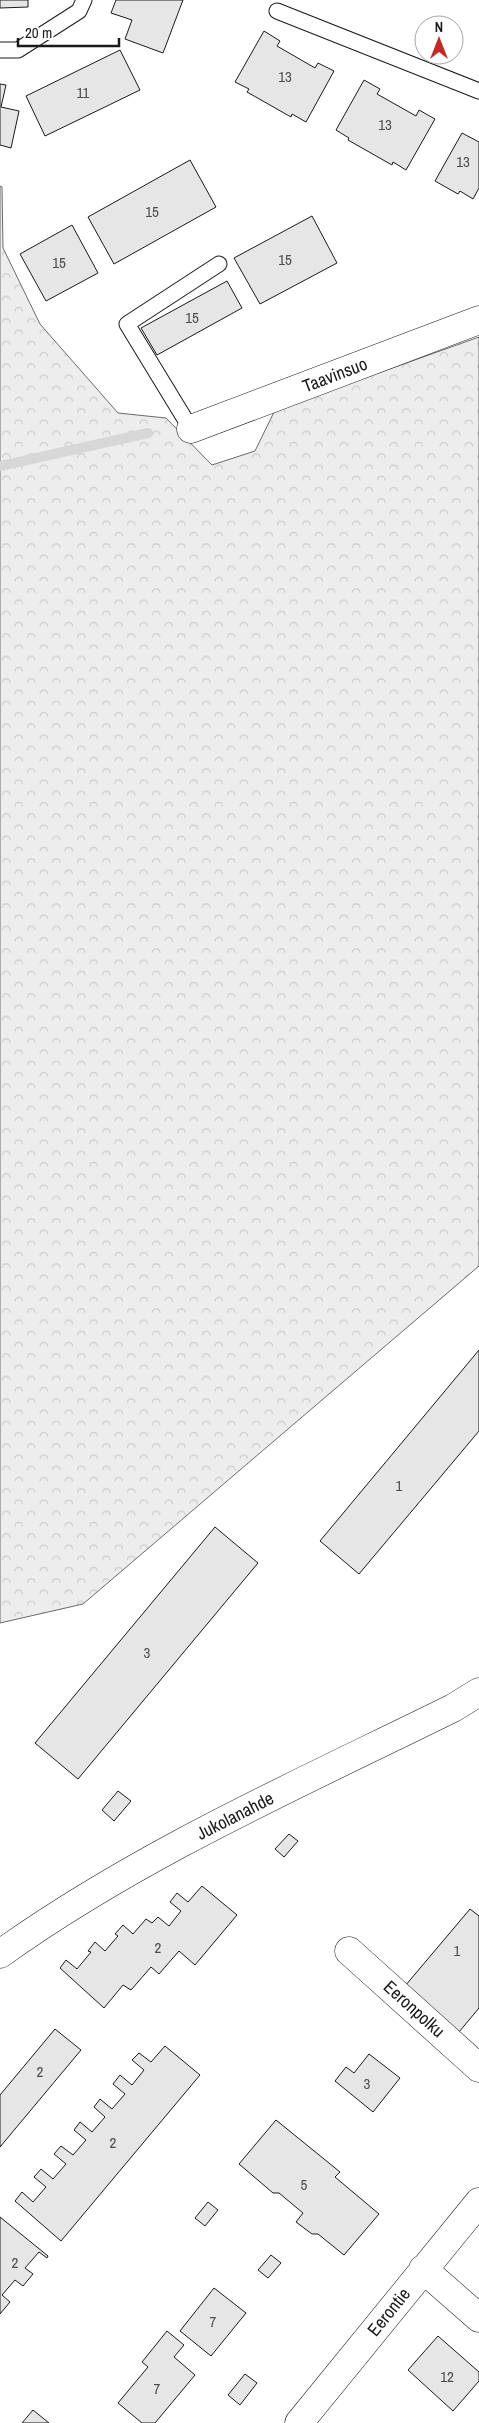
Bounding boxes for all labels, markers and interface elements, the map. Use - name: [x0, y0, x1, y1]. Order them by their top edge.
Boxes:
- scale bar: [18, 15, 119, 47]
- north arrow: [414, 15, 464, 65]
- text: N: [435, 18, 443, 36]
- text: 20 m: [25, 22, 52, 43]
- house number: 13: [278, 66, 292, 87]
- house number: 11: [77, 82, 90, 103]
- house number: 13: [378, 114, 392, 135]
- house number: 13: [456, 151, 470, 172]
- house number: 15: [145, 201, 159, 222]
- house number: 15: [278, 249, 292, 270]
- house number: 15: [52, 252, 66, 273]
- house number: 15: [185, 307, 199, 328]
- street label: Taavinsuo: [299, 351, 371, 398]
- house number: 1: [396, 1475, 403, 1496]
- house number: 3: [144, 1642, 151, 1663]
- street label: Jukolanahde: [192, 1785, 278, 1846]
- house number: 2: [155, 1937, 162, 1958]
- house number: 1: [454, 1940, 461, 1961]
- street label: Eeronpolku: [378, 1974, 450, 2043]
- house number: 2: [37, 2061, 44, 2082]
- house number: 3: [364, 2073, 371, 2094]
- house number: 2: [110, 2132, 117, 2153]
- house number: 5: [301, 2174, 308, 2195]
- house number: 2: [12, 2252, 19, 2273]
- street label: Eerontie: [361, 2282, 416, 2341]
- house number: 7: [210, 2311, 217, 2332]
- house number: 12: [440, 2366, 454, 2387]
- house number: 7: [154, 2378, 161, 2399]

